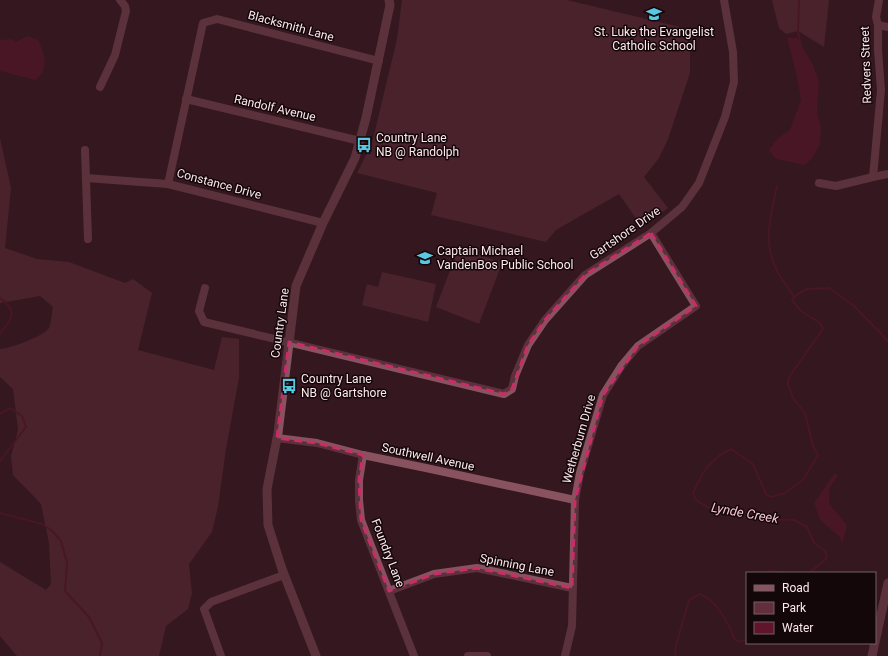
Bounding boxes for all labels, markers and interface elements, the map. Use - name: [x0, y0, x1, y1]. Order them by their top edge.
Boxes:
- school or university icon: St. Luke the Evangelist Catholic School: [645, 5, 663, 23]
- street label: Blacksmith Lane: [246, 8, 336, 44]
- place label: St. Luke the Evangelist Catholic School: [594, 25, 714, 53]
- street label: Redvers Street: [858, 26, 874, 104]
- street label: Randolf Avenue: [233, 92, 317, 124]
- place label: Country Lane NB @ Randolph: [376, 131, 459, 159]
- bus stop icon: Country Lane NB @ Randolph: [355, 136, 373, 154]
- street label: Constance Drive: [175, 166, 263, 202]
- street label: Gartshore Drive: [587, 203, 663, 263]
- place label: Captain Michael VandenBos Public School: [437, 244, 573, 272]
- school or university icon: Captain Michael VandenBos Public School: [416, 249, 434, 267]
- street label: Country Lane: [268, 287, 292, 359]
- place label: Country Lane NB @ Gartshore: [301, 372, 387, 400]
- bus stop icon: Country Lane NB @ Gartshore: [280, 377, 298, 395]
- street label: Wetherburn Drive: [560, 393, 598, 485]
- street label: Southwell Avenue: [380, 440, 476, 474]
- water label: Lynde Creek: [710, 500, 780, 526]
- street label: Foundry Lane: [369, 517, 407, 589]
- street label: Spinning Lane: [479, 551, 555, 579]
- legend: [746, 572, 876, 644]
- text: Road: [782, 581, 810, 595]
- text: Park: [782, 601, 807, 615]
- text: Water: [782, 621, 813, 635]

